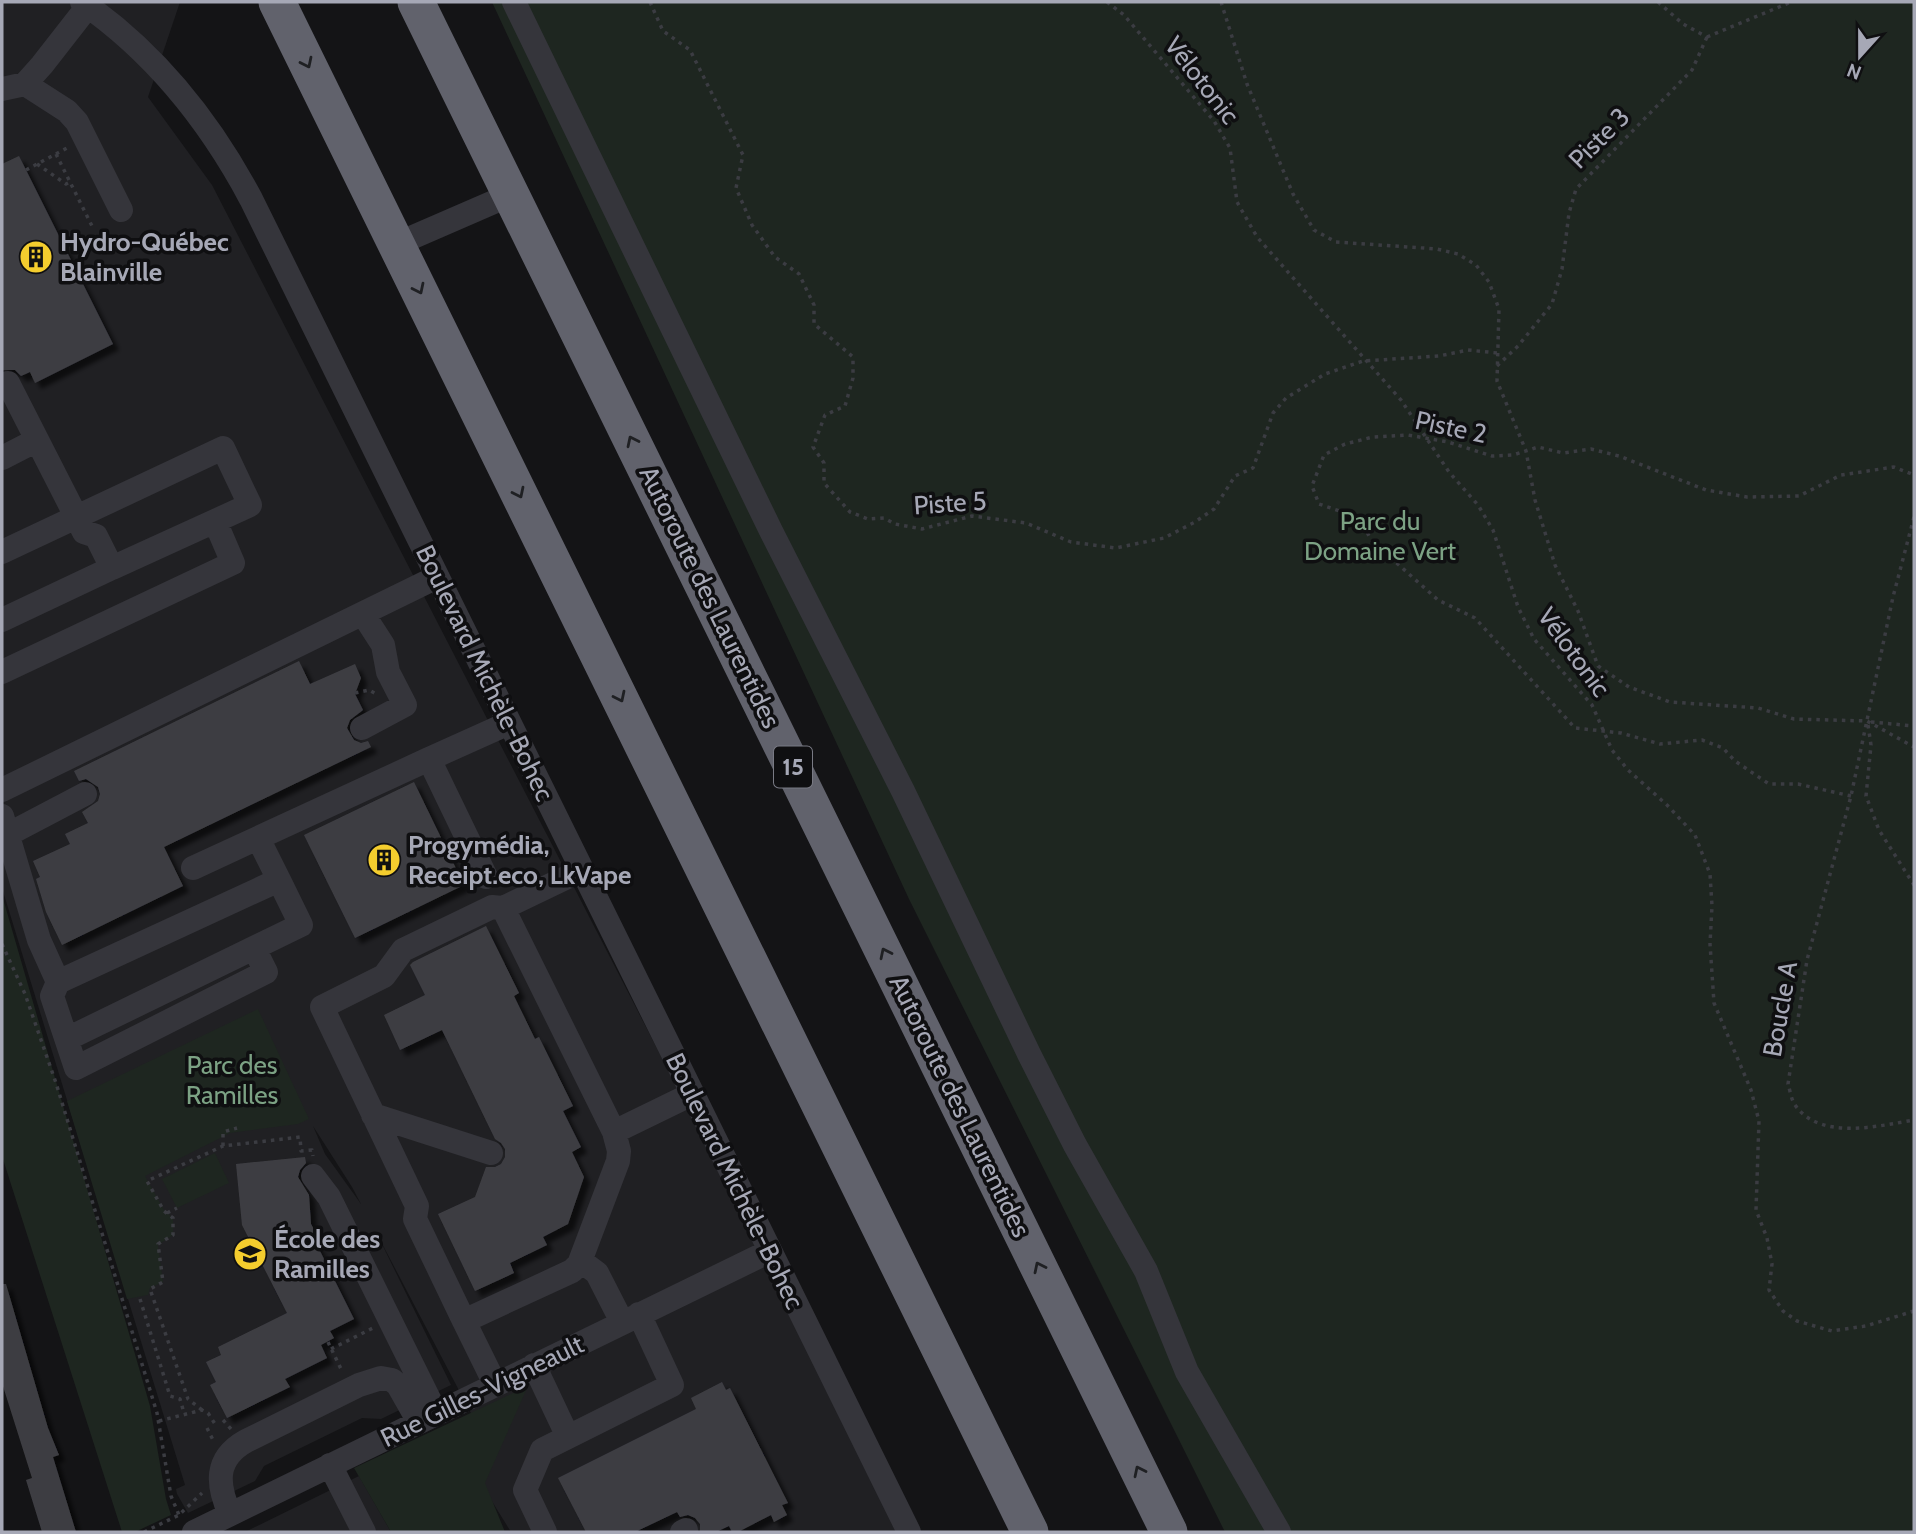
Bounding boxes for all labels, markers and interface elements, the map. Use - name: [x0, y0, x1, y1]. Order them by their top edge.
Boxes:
- north arrow: [1825, 21, 1895, 91]
- street label: Vélotonic: [1158, 30, 1246, 130]
- one-way arrow: [299, 56, 313, 68]
- text: N: [1844, 58, 1864, 85]
- street label: Piste 3: [1562, 101, 1636, 175]
- place label: Hydro-Québec Blainville: [60, 226, 229, 288]
- building icon: Hydro-Québec Blainville: [17, 238, 55, 276]
- one-way arrow: [411, 282, 425, 294]
- street label: Piste 2: [1412, 404, 1490, 450]
- one-way arrow: [627, 436, 641, 448]
- street label: Autoroute des Laurentides: [633, 461, 788, 734]
- street label: Piste 5: [913, 484, 987, 522]
- one-way arrow: [511, 486, 525, 498]
- park label: Parc du Domaine Vert: [1304, 505, 1456, 567]
- street label: Boulevard Michèle-Bohec: [409, 540, 561, 806]
- street label: Vélotonic: [1531, 601, 1617, 703]
- one-way arrow: [611, 690, 625, 702]
- road number: 15: [774, 746, 812, 788]
- place label: Progymédia, Receipt.eco, LkVape: [408, 829, 631, 891]
- building icon: Progymédia, Receipt.eco, LkVape: [365, 841, 403, 879]
- one-way arrow: [879, 948, 893, 960]
- street label: Boucle A: [1756, 959, 1804, 1059]
- street label: Autoroute des Laurentides: [883, 970, 1038, 1243]
- street label: Boulevard Michèle-Bohec: [659, 1048, 811, 1314]
- park label: Parc des Ramilles: [186, 1049, 279, 1111]
- place label: École des Ramilles: [274, 1223, 380, 1285]
- school or university icon: École des Ramilles: [231, 1235, 269, 1273]
- one-way arrow: [1034, 1262, 1048, 1274]
- street label: Rue Gilles-Vigneault: [375, 1328, 589, 1454]
- one-way arrow: [1134, 1466, 1148, 1478]

